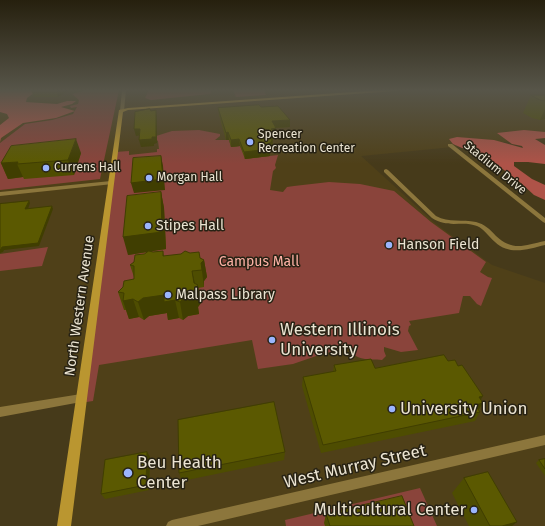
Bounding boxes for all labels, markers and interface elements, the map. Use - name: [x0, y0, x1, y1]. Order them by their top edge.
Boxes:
- place label: Spencer Recreation Center: [258, 128, 355, 156]
- marker: Spencer Recreation Center: [245, 137, 255, 147]
- street label: Stadium Drive: [461, 138, 529, 198]
- place label: Currens Hall: [54, 161, 120, 175]
- marker: Currens Hall: [41, 163, 51, 173]
- place label: Morgan Hall: [157, 171, 222, 185]
- marker: Morgan Hall: [144, 173, 154, 183]
- place label: Stipes Hall: [156, 218, 224, 234]
- marker: Stipes Hall: [143, 221, 153, 231]
- street label: North Western Avenue: [62, 235, 98, 377]
- place label: Hanson Field: [397, 237, 479, 253]
- marker: Hanson Field: [384, 240, 394, 250]
- park label: Campus Mall: [219, 254, 299, 270]
- place label: Malpass Library: [176, 287, 275, 303]
- marker: Malpass Library: [163, 290, 173, 300]
- place label: Western Illinois University: [280, 320, 400, 360]
- marker: Western Illinois University: [267, 335, 277, 345]
- place label: University Union: [400, 399, 527, 419]
- marker: University Union: [387, 404, 397, 414]
- street label: West Murray Street: [282, 441, 428, 493]
- place label: Beu Health Center: [137, 453, 222, 493]
- marker: Beu Health Center: [122, 467, 134, 479]
- place label: Multicultural Center: [313, 500, 466, 520]
- marker: Multicultural Center: [469, 505, 479, 515]

